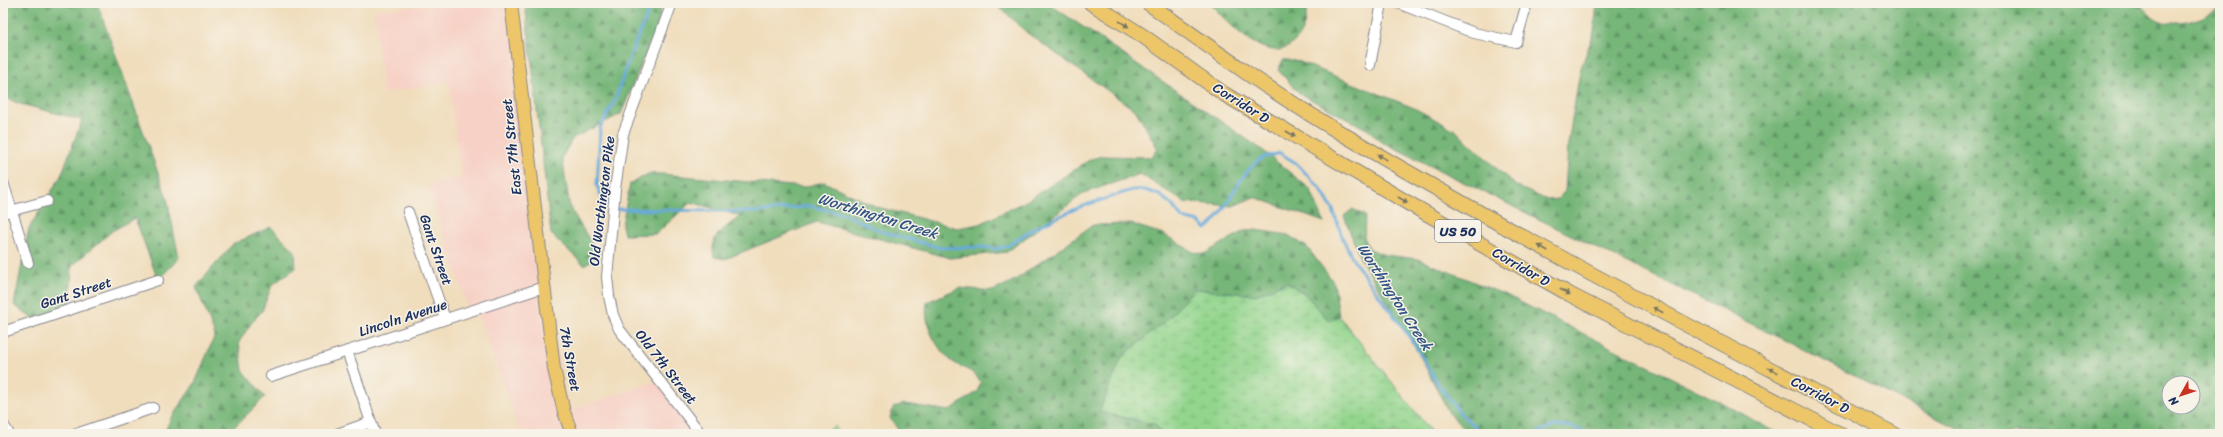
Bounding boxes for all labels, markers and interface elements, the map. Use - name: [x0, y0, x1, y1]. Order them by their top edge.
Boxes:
- one-way arrow: [1119, 20, 1129, 28]
- street label: Corridor D: [1208, 76, 1275, 131]
- street label: East 7th Street: [495, 98, 529, 196]
- one-way arrow: [1285, 130, 1297, 137]
- street label: Old Worthington Pike: [582, 134, 622, 268]
- one-way arrow: [1376, 153, 1388, 160]
- water label: Worthington Creek: [815, 185, 942, 247]
- one-way arrow: [1397, 196, 1409, 203]
- street label: Gant Street: [412, 211, 460, 289]
- road number: US 50: [1435, 220, 1481, 242]
- water label: Worthington Creek: [1350, 238, 1440, 357]
- street label: Corridor D: [1487, 240, 1555, 294]
- one-way arrow: [1538, 245, 1549, 252]
- street label: Gant Street: [37, 270, 115, 316]
- one-way arrow: [1559, 288, 1571, 295]
- street label: Lincoln Avenue: [355, 292, 451, 344]
- one-way arrow: [1652, 307, 1663, 314]
- street label: 7th Street: [552, 324, 588, 394]
- street label: Old 7th Street: [628, 324, 704, 410]
- one-way arrow: [1767, 367, 1779, 374]
- street label: Corridor D: [1786, 369, 1854, 421]
- north arrow: [2161, 375, 2201, 415]
- text: N: [2164, 392, 2184, 411]

